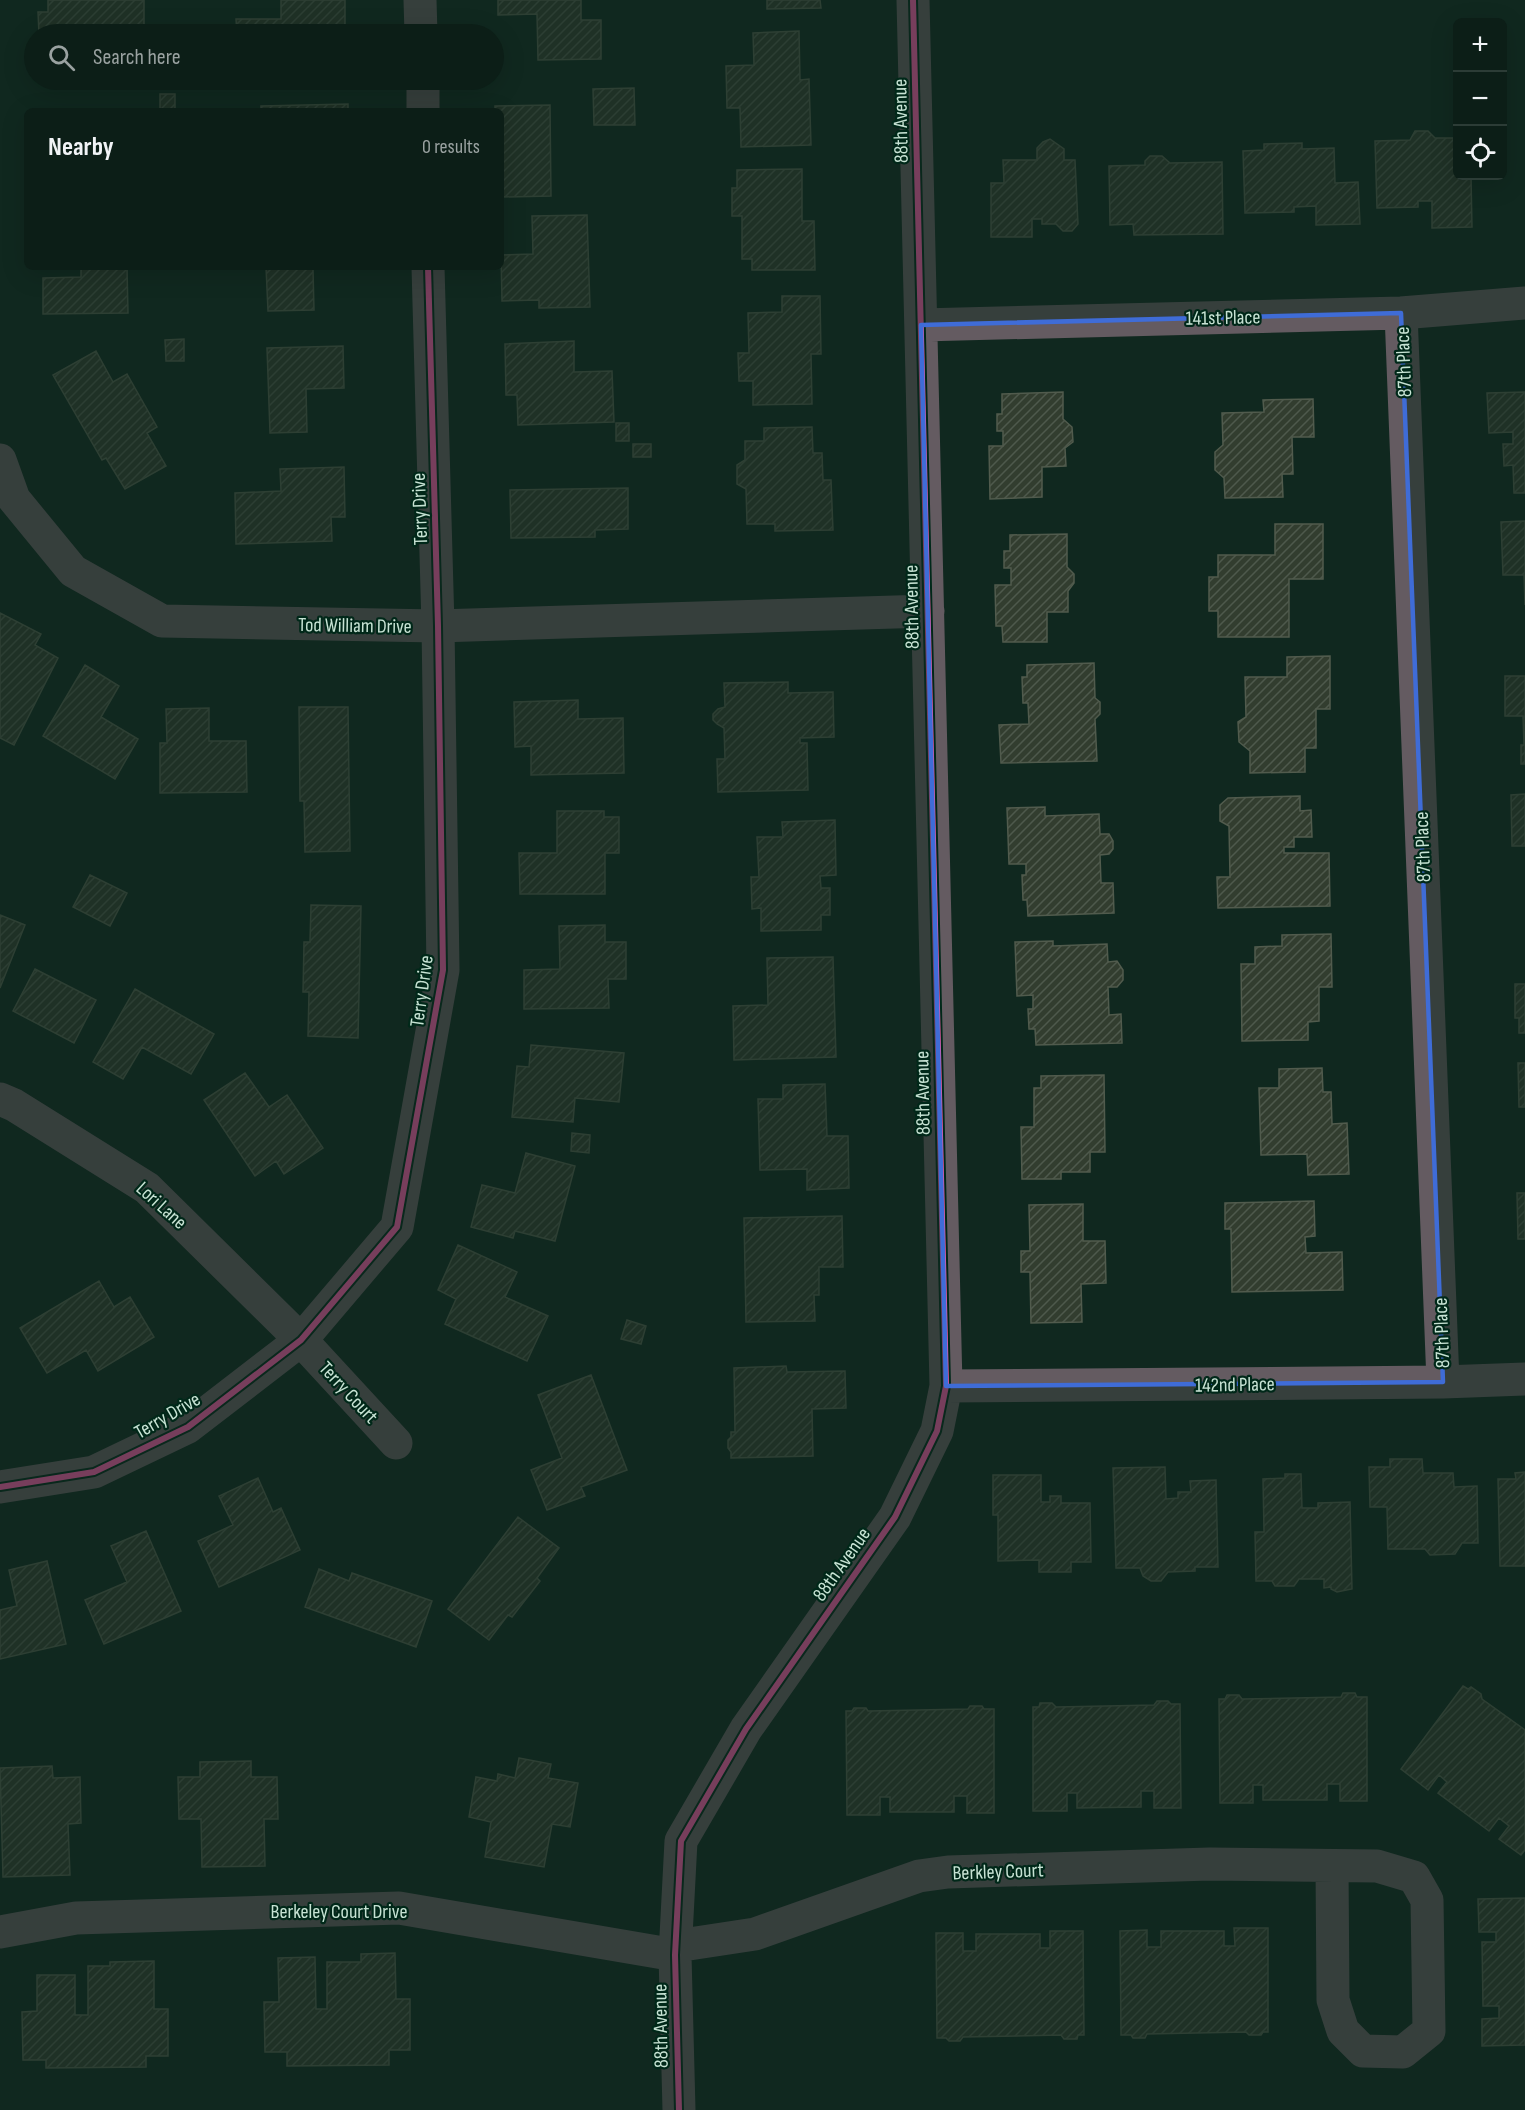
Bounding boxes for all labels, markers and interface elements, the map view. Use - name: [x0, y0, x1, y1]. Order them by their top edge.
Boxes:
- map controls: [1453, 18, 1507, 180]
- button: +: [1453, 18, 1507, 72]
- search box: [24, 24, 504, 90]
- icon: search: [45, 41, 78, 74]
- text: Search here: [93, 44, 180, 71]
- button: −: [1453, 72, 1507, 126]
- street label: 88th Avenue: [888, 79, 914, 163]
- button: locate: [1453, 126, 1507, 180]
- text: Nearby: [48, 132, 114, 163]
- text: 0 results: [422, 135, 480, 159]
- street label: 141st Place: [1185, 305, 1261, 331]
- street label: 87th Place: [1391, 326, 1417, 398]
- street label: Terry Drive: [407, 472, 433, 546]
- street label: 88th Avenue: [899, 565, 925, 649]
- street label: Tod William Drive: [298, 613, 412, 639]
- street label: 87th Place: [1410, 811, 1436, 883]
- street label: Terry Drive: [405, 954, 439, 1029]
- street label: 88th Avenue: [910, 1051, 936, 1135]
- street label: Lori Lane: [131, 1177, 192, 1235]
- street label: 87th Place: [1429, 1297, 1455, 1369]
- street label: Terry Court: [314, 1357, 383, 1429]
- street label: 142nd Place: [1195, 1372, 1275, 1398]
- street label: Terry Drive: [130, 1387, 205, 1444]
- street label: 88th Avenue: [808, 1523, 876, 1606]
- street label: Berkley Court: [952, 1858, 1044, 1886]
- street label: Berkeley Court Drive: [271, 1900, 407, 1924]
- street label: 88th Avenue: [648, 1984, 674, 2068]

